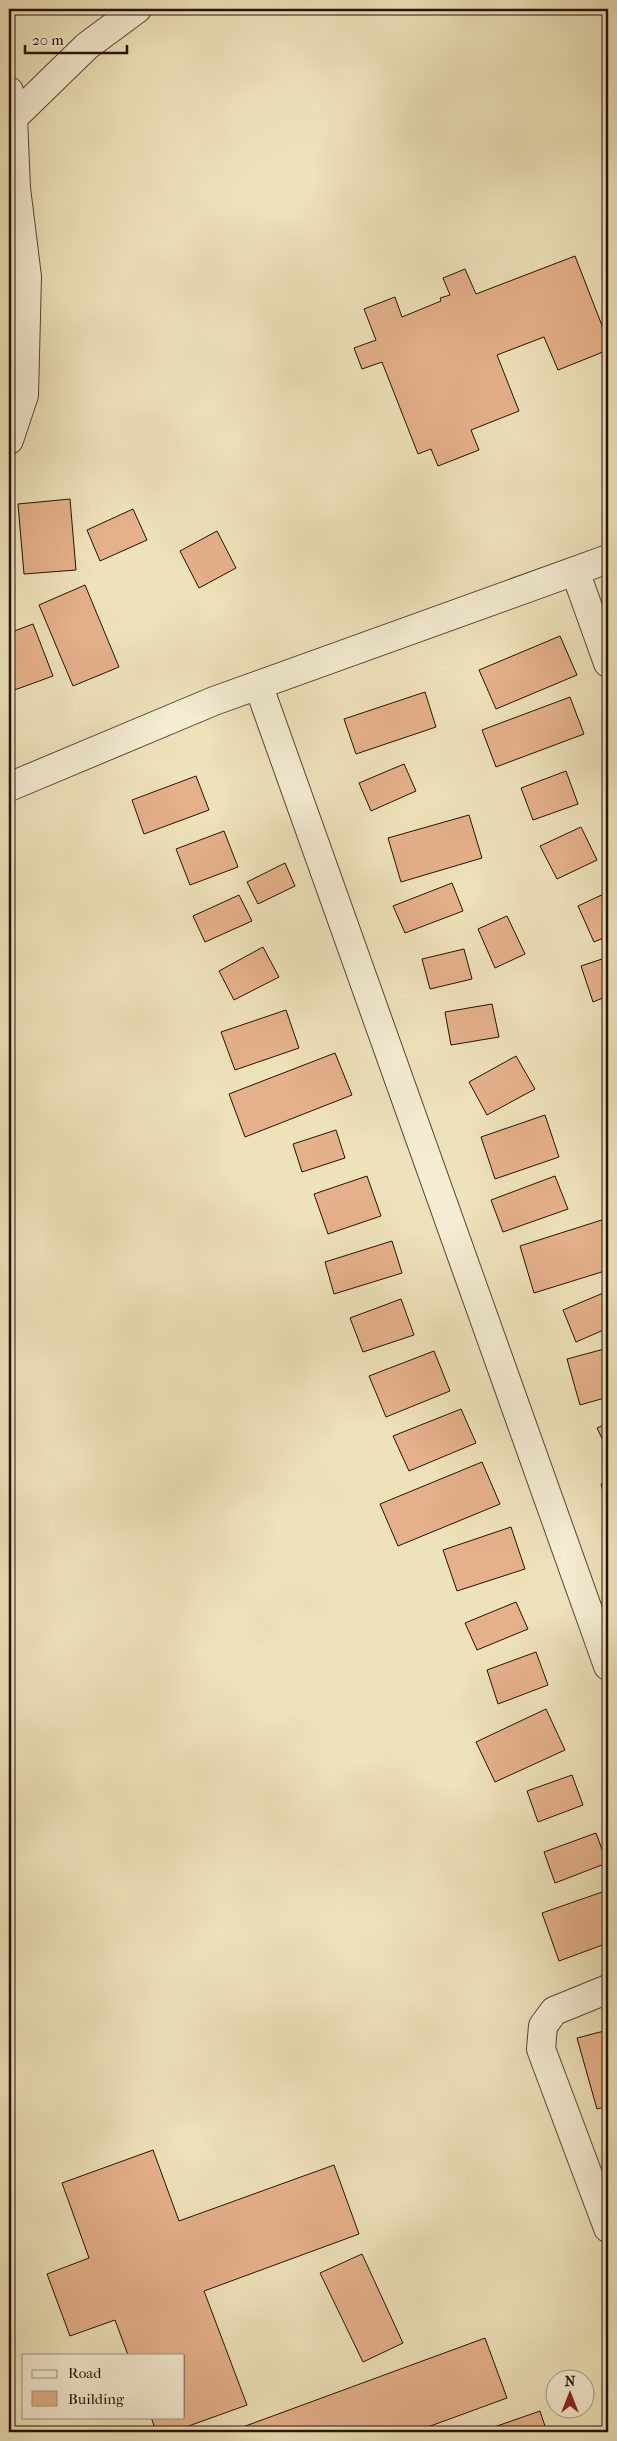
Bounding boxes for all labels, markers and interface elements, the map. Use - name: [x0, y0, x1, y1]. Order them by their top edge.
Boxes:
- scale bar: [25, 22, 128, 54]
- text: 20 m: [32, 31, 64, 49]
- legend: [22, 2354, 185, 2418]
- text: Road: [68, 2364, 102, 2382]
- north arrow: [544, 2368, 594, 2418]
- text: N: [565, 2373, 576, 2390]
- text: Building: [68, 2390, 125, 2408]

